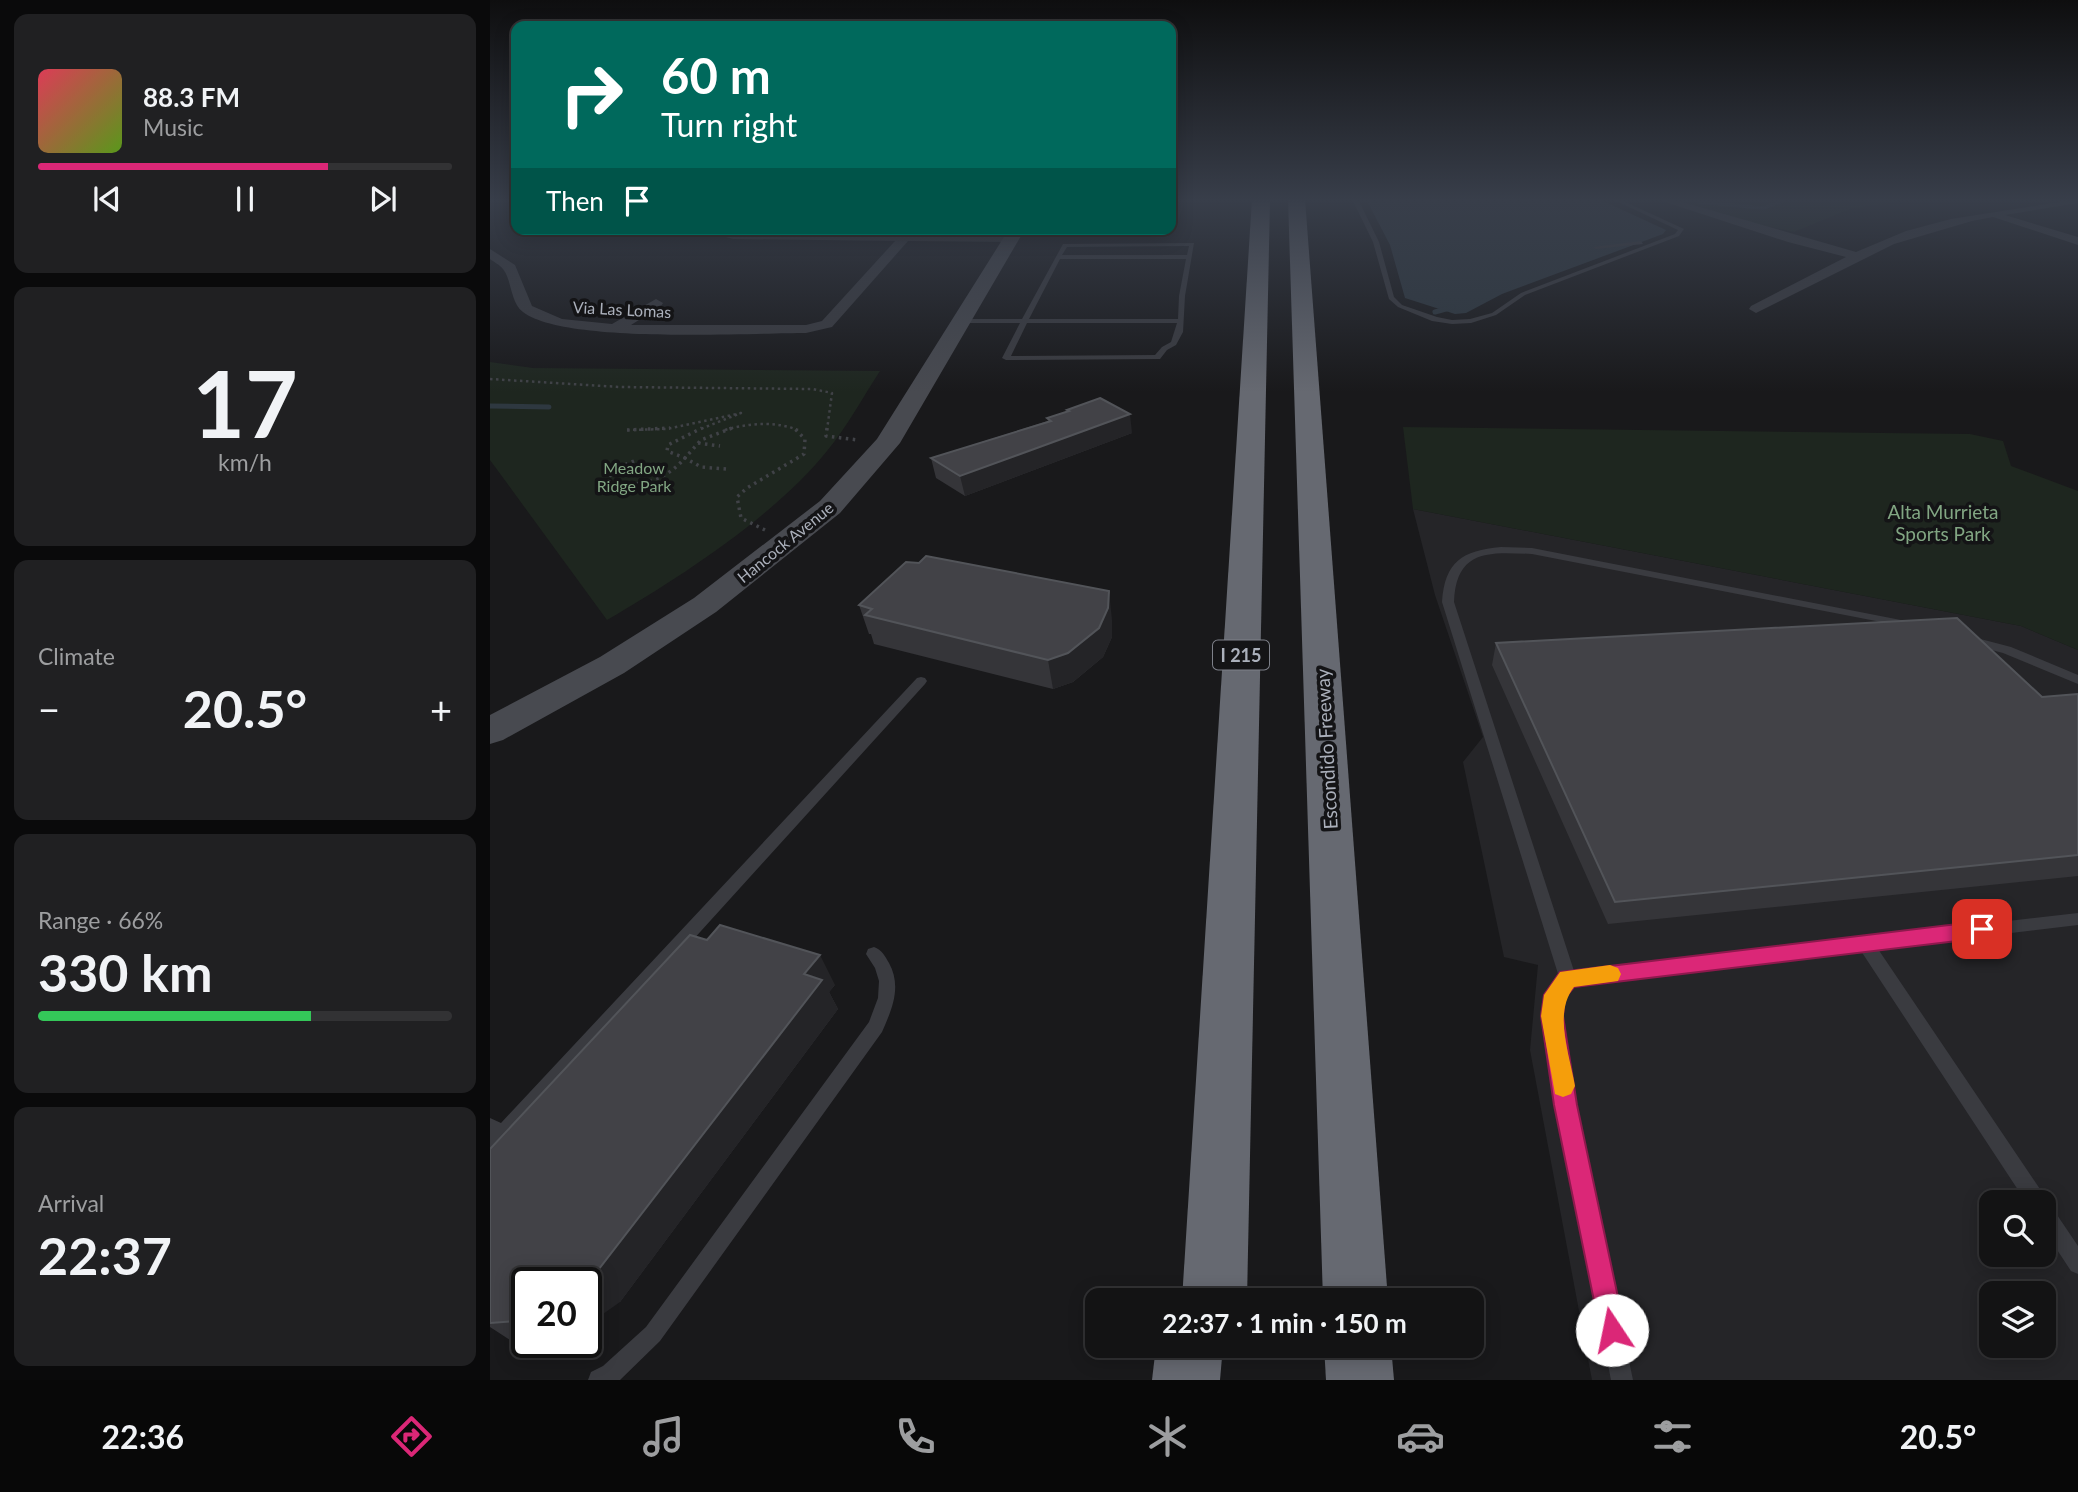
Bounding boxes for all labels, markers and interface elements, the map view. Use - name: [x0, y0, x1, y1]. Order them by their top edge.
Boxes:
- text: 60 m: [661, 46, 771, 104]
- icon: right: [546, 49, 637, 140]
- text: 88.3 FM: [143, 81, 240, 113]
- text: Turn right: [661, 105, 797, 144]
- text: Music: [143, 113, 203, 141]
- icon: previous: [88, 180, 126, 218]
- icon: pause: [226, 180, 264, 218]
- icon: next: [364, 180, 402, 218]
- icon: arrive: [618, 182, 656, 220]
- text: Then: [546, 185, 604, 217]
- street label: Via Las Lomas: [572, 297, 672, 321]
- text: 17: [192, 348, 298, 457]
- text: km/h: [218, 448, 272, 476]
- park label: Meadow Ridge Park: [597, 458, 672, 495]
- street label: Hancock Avenue: [733, 498, 837, 586]
- park label: Alta Murrieta Sports Park: [1887, 500, 1999, 545]
- road number: I 215: [1213, 640, 1269, 670]
- text: Climate: [38, 642, 115, 670]
- street label: Escondido Freeway: [1310, 668, 1342, 830]
- text: 20.5°: [183, 677, 307, 739]
- text: −: [38, 686, 60, 732]
- text: +: [430, 686, 452, 732]
- pin: [1952, 899, 2012, 959]
- text: Range · 66%: [38, 906, 163, 934]
- icon: arrive: [1963, 910, 2001, 948]
- text: 330 km: [38, 941, 212, 1003]
- text: Arrival: [38, 1189, 104, 1217]
- map controls: [1979, 1190, 2056, 1358]
- button: search: [1979, 1190, 2056, 1267]
- text: 22:37: [38, 1224, 172, 1286]
- speed limit sign: 20: [511, 1267, 602, 1358]
- button: layers: [1979, 1281, 2056, 1358]
- position arrow: [1575, 1293, 1649, 1367]
- text: 22:37 · 1 min · 150 m: [1162, 1307, 1407, 1339]
- icon: directions: [387, 1412, 436, 1461]
- icon: music: [639, 1412, 688, 1461]
- icon: phone: [891, 1412, 940, 1461]
- icon: climate: [1143, 1412, 1192, 1461]
- icon: car: [1396, 1412, 1445, 1461]
- icon: filters: [1648, 1412, 1697, 1461]
- text: 22:36: [102, 1417, 184, 1456]
- text: 20.5°: [1900, 1417, 1976, 1456]

